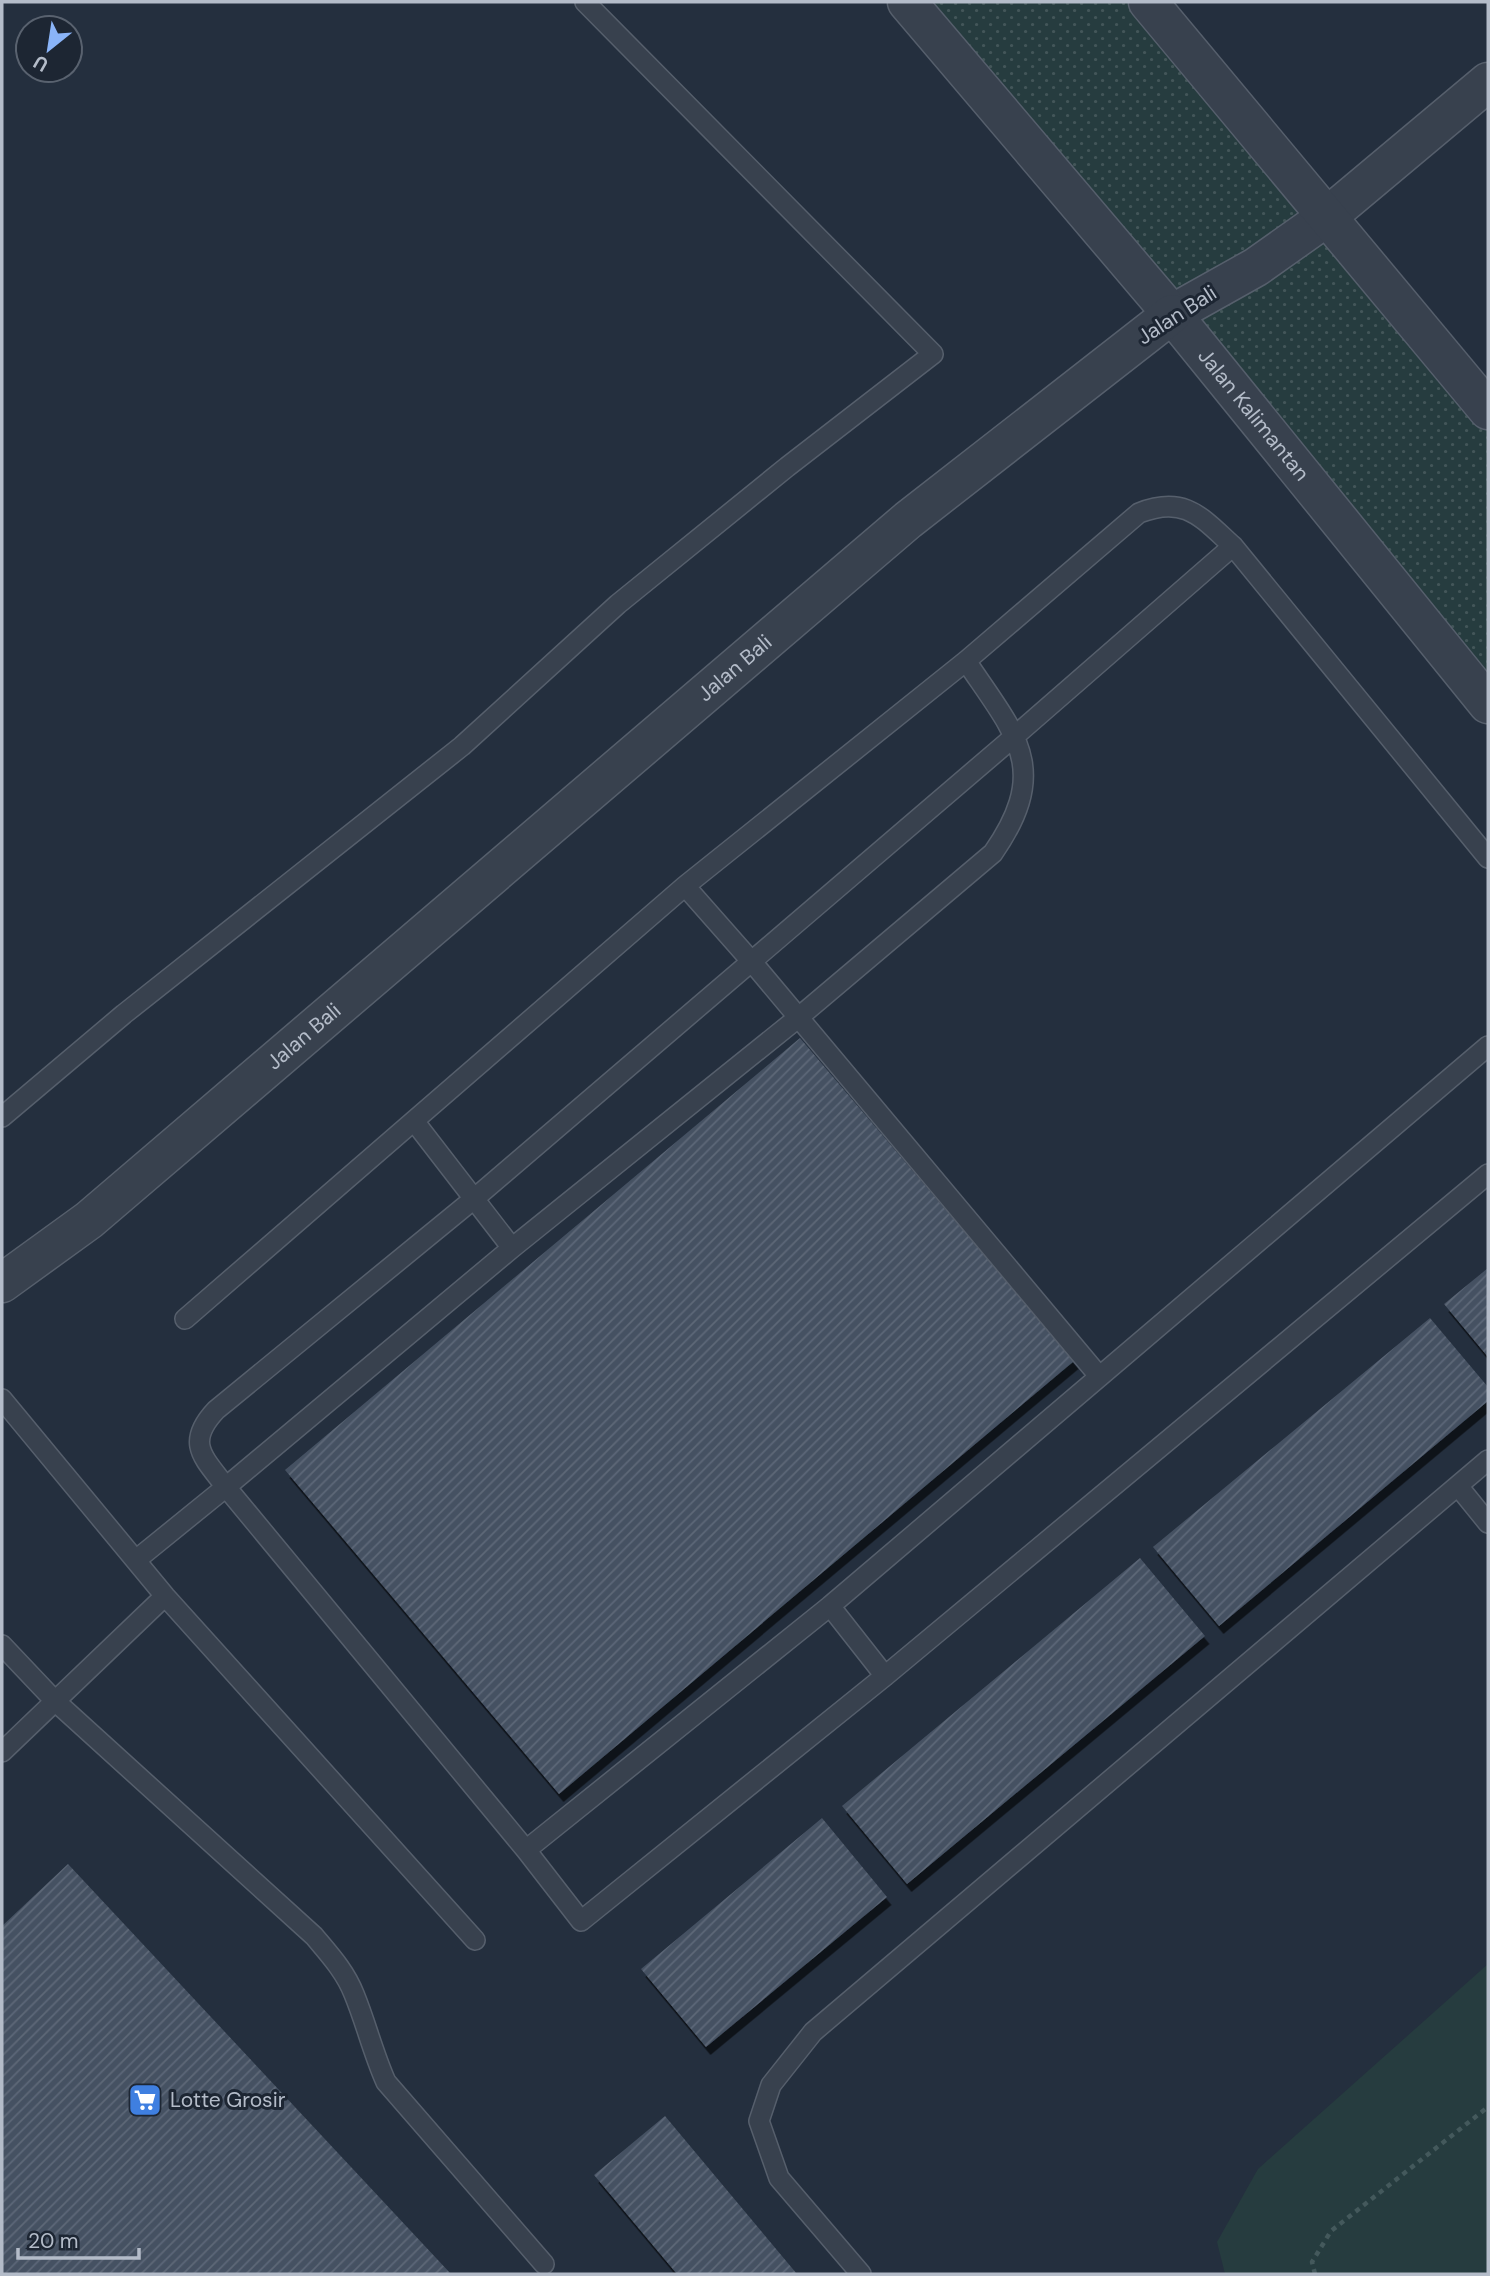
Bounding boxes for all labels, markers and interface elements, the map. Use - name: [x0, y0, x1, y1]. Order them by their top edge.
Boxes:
- north arrow: [14, 14, 84, 84]
- text: U: [29, 49, 53, 77]
- street label: Jalan Bali: [1132, 279, 1222, 351]
- street label: Jalan Kalimantan: [1192, 343, 1316, 487]
- street label: Jalan Bali: [692, 628, 778, 708]
- street label: Jalan Bali: [261, 997, 347, 1076]
- supermarket icon: Lotte Grosir: [126, 2081, 164, 2119]
- place label: Lotte Grosir: [170, 2086, 286, 2114]
- scale bar: [18, 2216, 138, 2260]
- text: 20 m: [28, 2227, 79, 2255]

